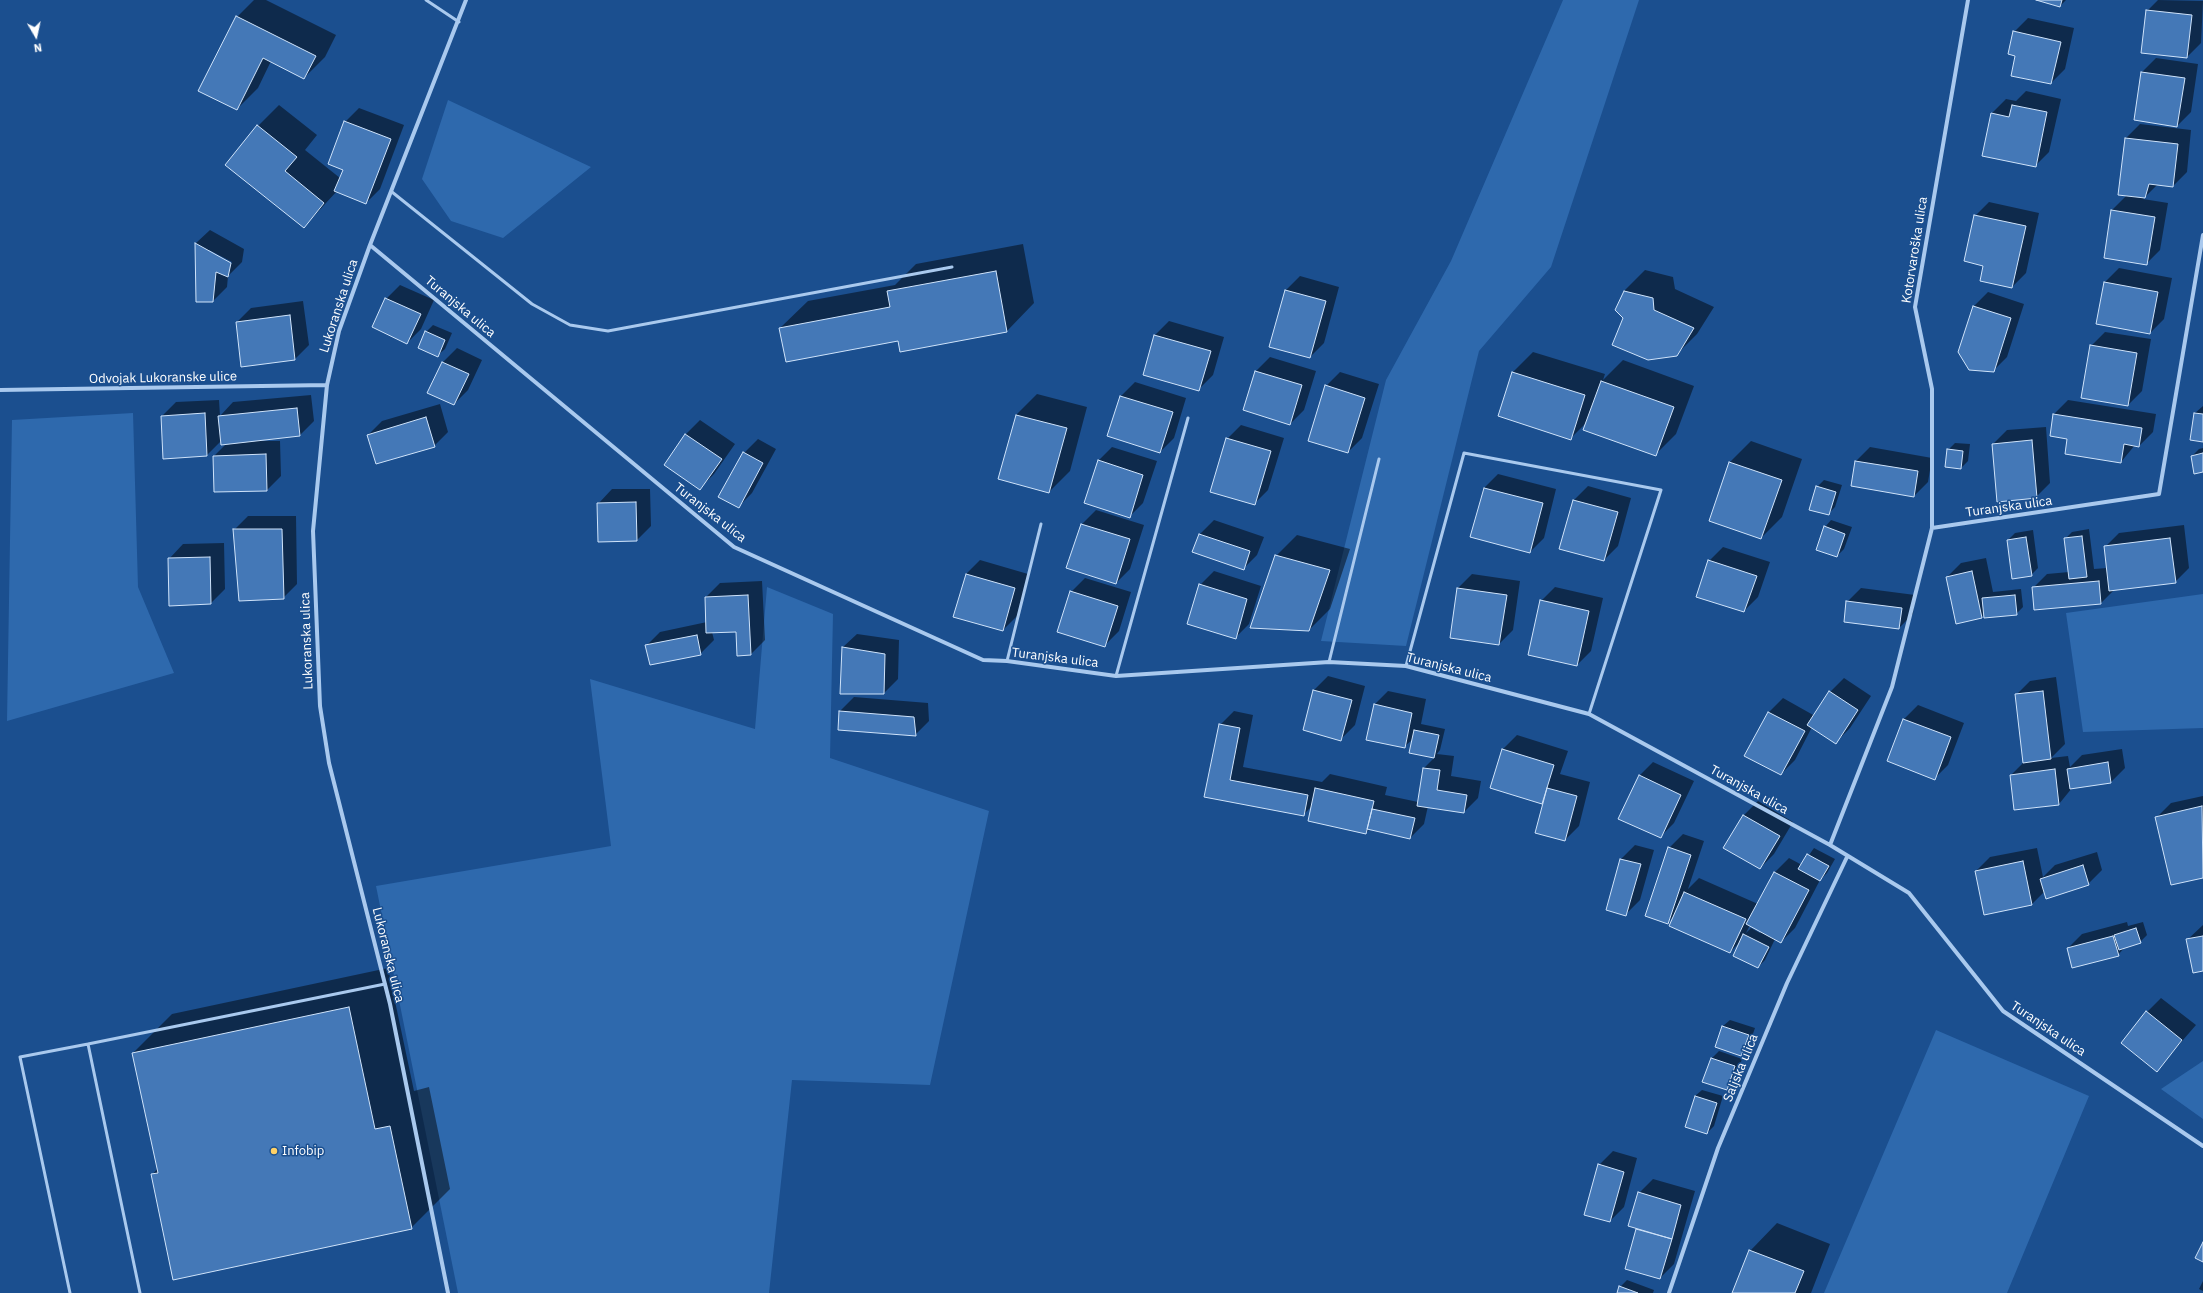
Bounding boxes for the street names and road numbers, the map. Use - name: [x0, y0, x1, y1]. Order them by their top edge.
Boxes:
- street label: Kotorvaroška ulica: [1899, 196, 1931, 304]
- street label: Lukoranska ulica: [317, 257, 361, 355]
- street label: Turanjska ulica: [422, 273, 498, 341]
- street label: Odvojak Lukoranske ulice: [89, 369, 237, 387]
- street label: Turanjska ulica: [671, 480, 749, 546]
- street label: Turanjska ulica: [1965, 493, 2053, 521]
- street label: Lukoranska ulica: [298, 592, 316, 690]
- street label: Turanjska ulica: [1011, 645, 1099, 671]
- street label: Turanjska ulica: [1405, 650, 1493, 686]
- street label: Turanjska ulica: [1707, 762, 1791, 818]
- street label: Lukoranska ulica: [369, 906, 407, 1004]
- street label: Turanjska ulica: [2007, 998, 2089, 1060]
- street label: Saljska ulica: [1720, 1032, 1762, 1104]

